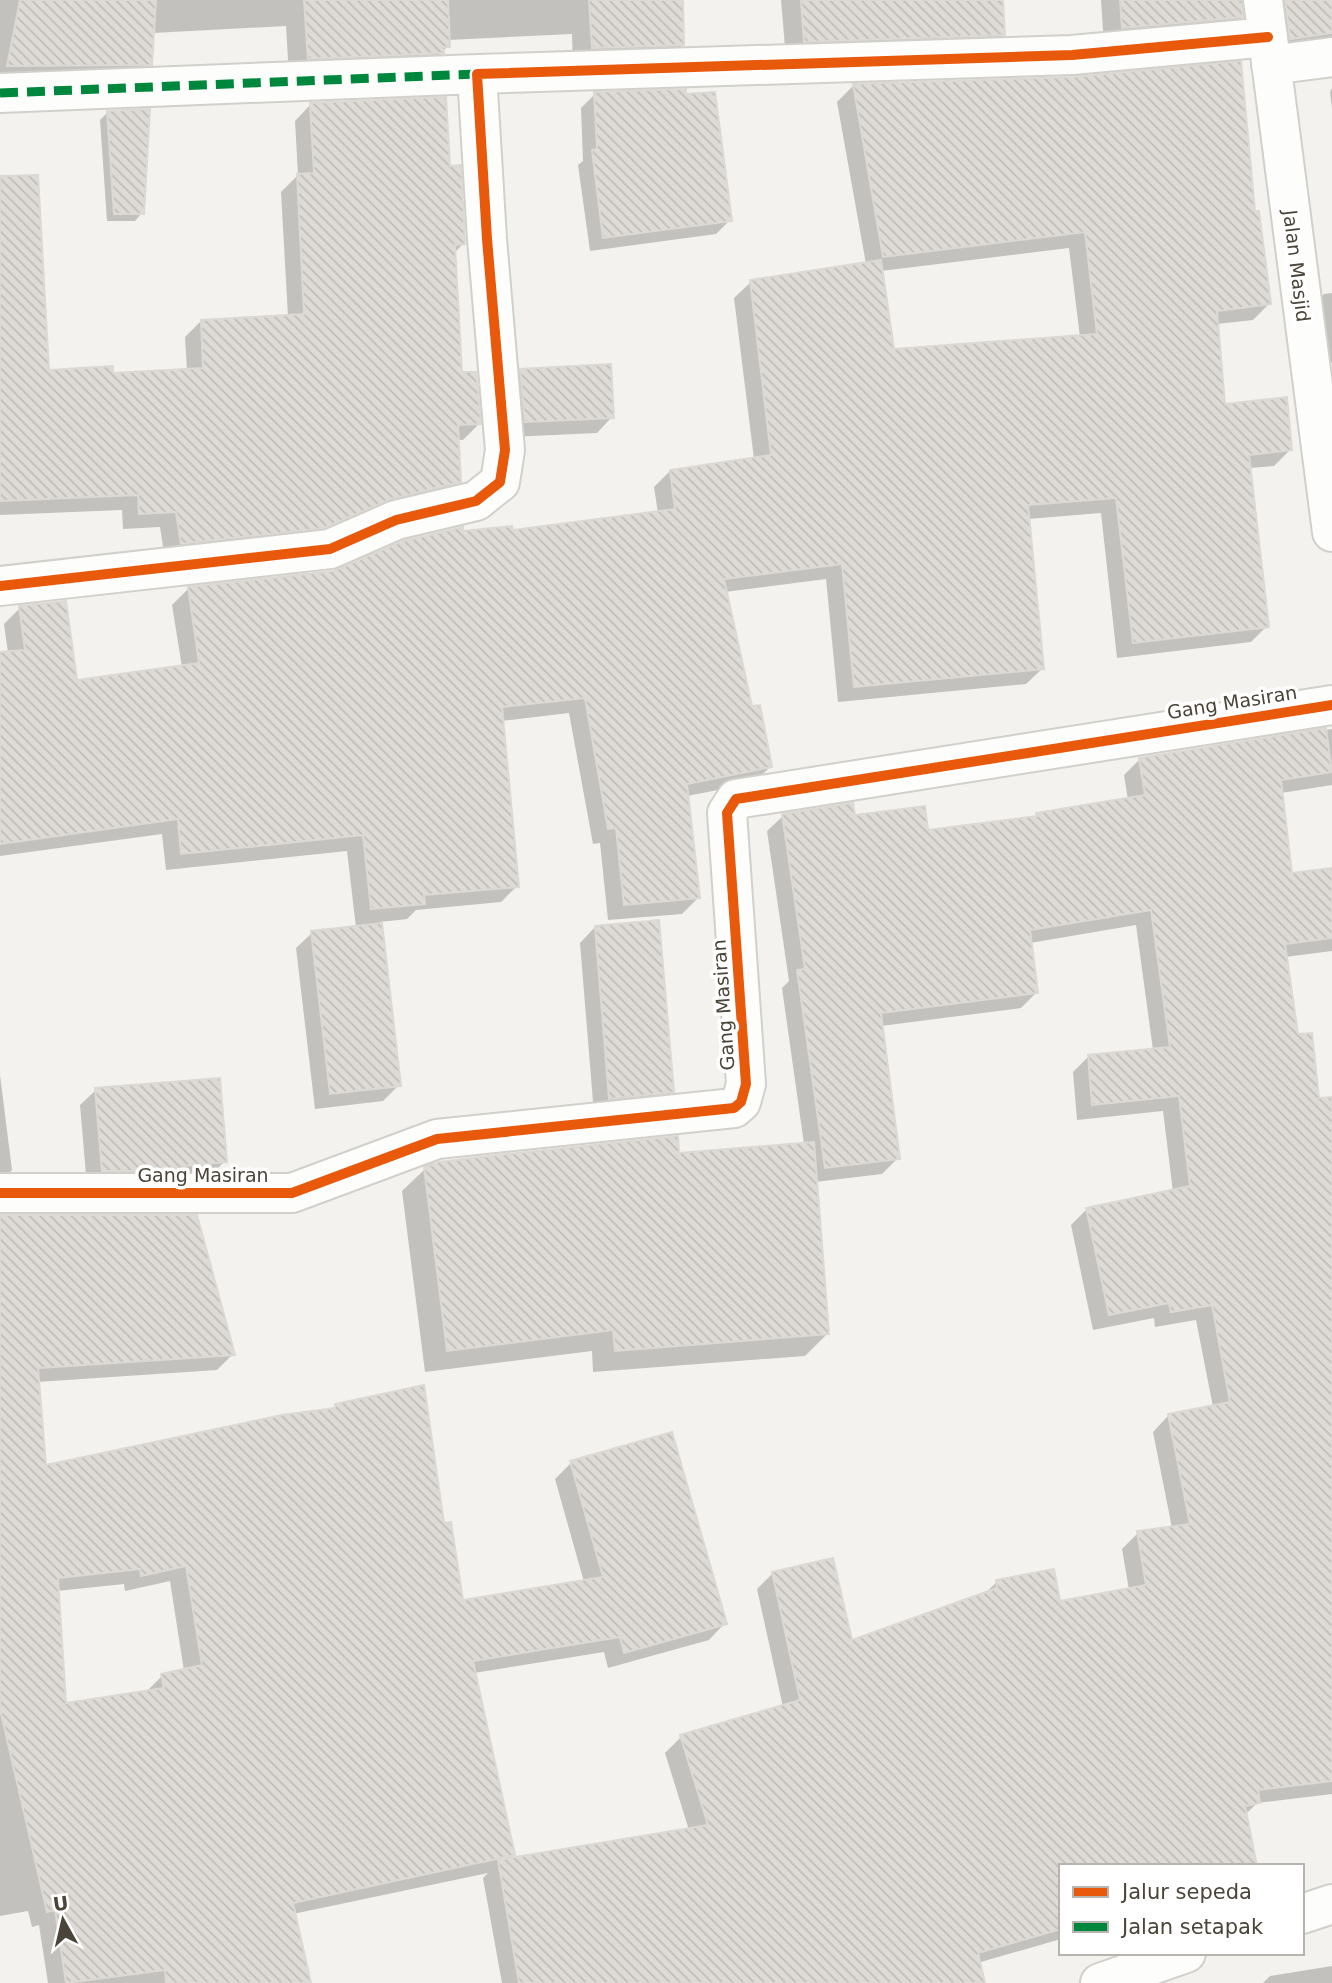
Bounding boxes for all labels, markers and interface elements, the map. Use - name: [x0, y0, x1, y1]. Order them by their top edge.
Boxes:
- street label: Jalan Masjid: [1279, 208, 1315, 323]
- street label: Gang Masiran: [1165, 681, 1299, 723]
- street label: Gang Masiran: [707, 939, 739, 1071]
- street label: Gang Masiran: [137, 1164, 269, 1186]
- legend: [1059, 1864, 1304, 1955]
- text: Jalur sepeda: [1120, 1880, 1252, 1904]
- north arrow: [28, 1885, 98, 1955]
- text: U: [51, 1891, 70, 1915]
- text: Jalan setapak: [1120, 1915, 1264, 1939]

